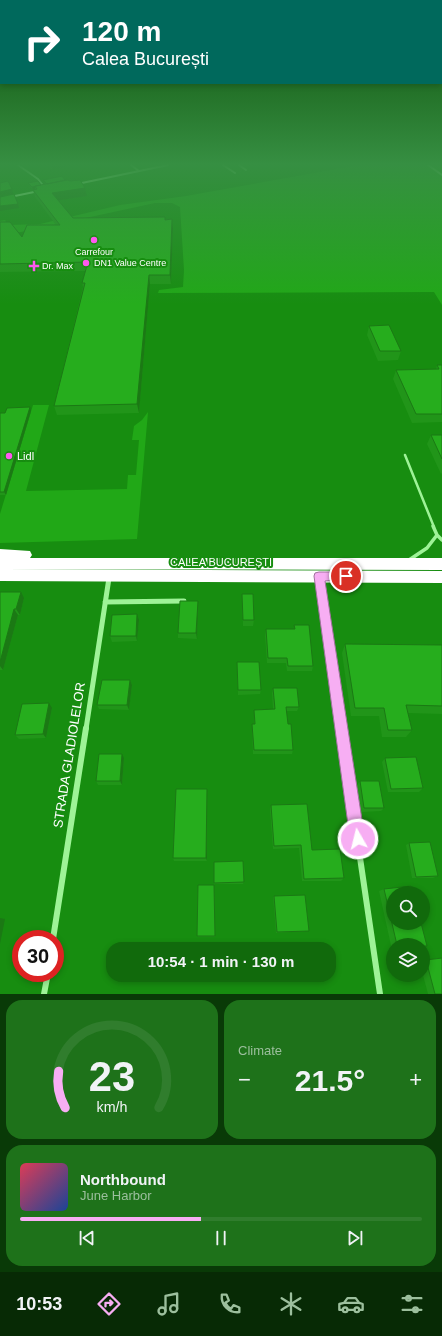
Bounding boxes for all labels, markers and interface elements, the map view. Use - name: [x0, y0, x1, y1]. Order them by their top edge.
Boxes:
- icon: right: [16, 16, 68, 68]
- text: 120 m: [82, 16, 161, 47]
- text: Calea București: [82, 49, 209, 69]
- marker: Carrefour: [89, 235, 99, 245]
- place label: Carrefour: [75, 247, 113, 257]
- marker: DN1 Value Centre: [81, 258, 91, 268]
- place label: DN1 Value Centre: [94, 258, 166, 268]
- marker: Dr. Max: [29, 261, 39, 271]
- place label: Dr. Max: [42, 261, 74, 271]
- place label: Lidl: [17, 450, 34, 462]
- marker: Lidl: [4, 451, 14, 461]
- street label: CALEA BUCUREȘTI: [170, 556, 272, 568]
- pin: [329, 559, 363, 593]
- icon: arrive: [335, 565, 357, 587]
- street label: STRADA GLADIOLELOR: [50, 681, 88, 829]
- position arrow: [337, 818, 379, 860]
- map controls: [386, 886, 430, 982]
- button: search: [386, 886, 430, 930]
- speed limit sign: 30: [12, 930, 64, 982]
- button: layers: [386, 938, 430, 982]
- text: 10:54 · 1 min · 130 m: [148, 953, 294, 970]
- text: Climate: [238, 1043, 282, 1058]
- text: 23: [89, 1052, 135, 1099]
- text: 21.5°: [295, 1064, 365, 1097]
- text: −: [238, 1067, 251, 1092]
- text: +: [409, 1067, 422, 1092]
- text: km/h: [97, 1098, 128, 1114]
- text: Northbound: [80, 1171, 166, 1188]
- text: June Harbor: [80, 1188, 152, 1203]
- icon: previous: [76, 1227, 98, 1249]
- icon: pause: [210, 1227, 232, 1249]
- icon: next: [344, 1227, 366, 1249]
- icon: directions: [95, 1290, 123, 1318]
- icon: music: [155, 1290, 183, 1318]
- icon: phone: [216, 1290, 244, 1318]
- icon: climate: [277, 1290, 305, 1318]
- icon: car: [337, 1290, 365, 1318]
- icon: filters: [398, 1290, 426, 1318]
- text: 10:53: [16, 1294, 62, 1314]

